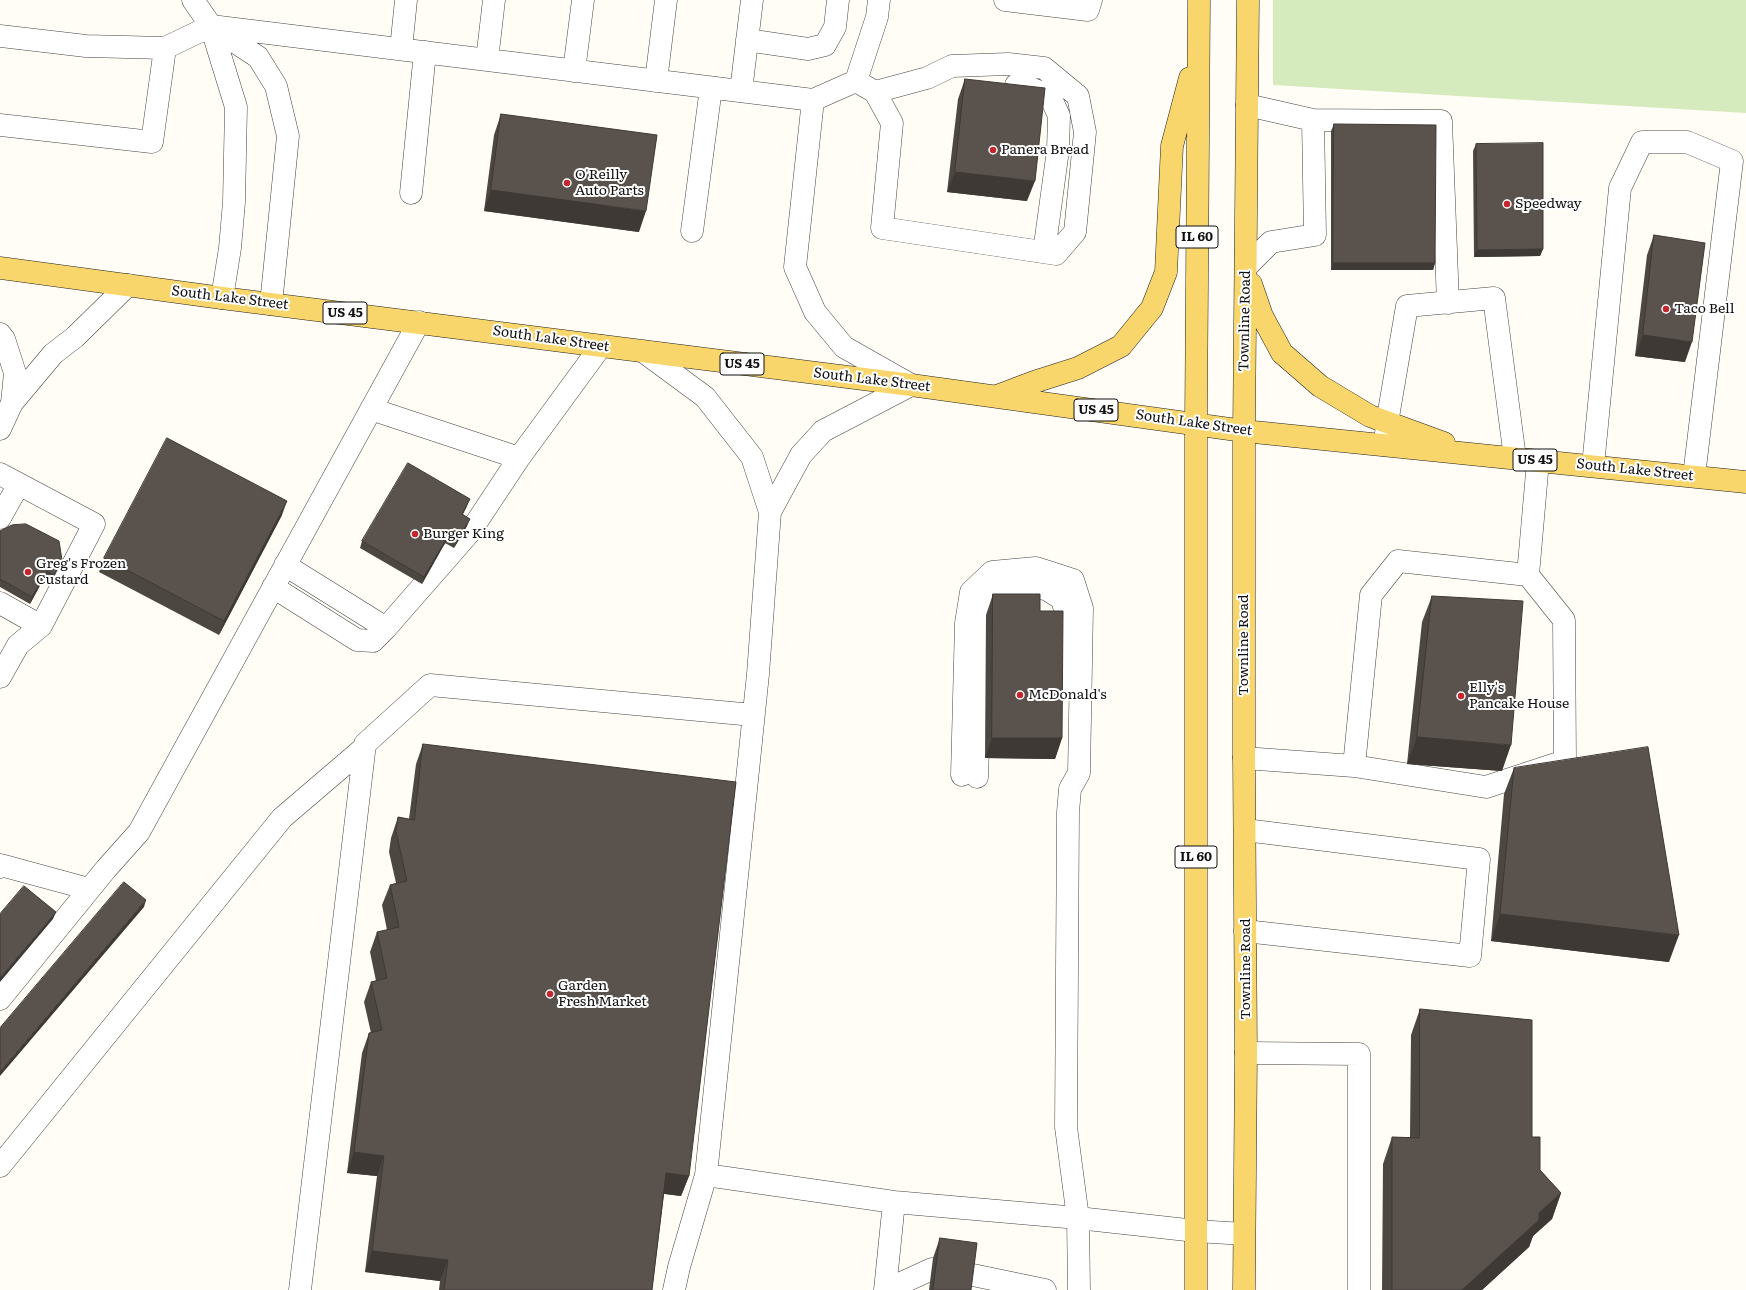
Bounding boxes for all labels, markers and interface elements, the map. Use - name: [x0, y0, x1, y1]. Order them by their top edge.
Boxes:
- place label: Panera Bread: [1001, 142, 1089, 158]
- marker: Panera Bread: [988, 145, 998, 155]
- place label: O'Reilly Auto Parts: [575, 167, 644, 200]
- marker: O'Reilly Auto Parts: [562, 178, 572, 188]
- place label: Speedway: [1515, 196, 1582, 212]
- marker: Speedway: [1502, 199, 1512, 209]
- road number: IL 60: [1176, 226, 1218, 248]
- street label: Townline Road: [1236, 270, 1254, 372]
- street label: South Lake Street: [171, 282, 289, 314]
- place label: Taco Bell: [1674, 301, 1734, 317]
- road number: US 45: [323, 302, 367, 324]
- marker: Taco Bell: [1661, 304, 1671, 314]
- street label: South Lake Street: [492, 322, 610, 356]
- road number: US 45: [720, 353, 764, 375]
- street label: South Lake Street: [813, 364, 931, 396]
- road number: US 45: [1074, 399, 1118, 421]
- street label: South Lake Street: [1135, 406, 1253, 440]
- road number: US 45: [1513, 449, 1557, 471]
- street label: South Lake Street: [1576, 455, 1694, 485]
- place label: Burger King: [423, 526, 504, 542]
- marker: Burger King: [410, 529, 420, 539]
- place label: Greg's Frozen Custard: [36, 556, 126, 588]
- marker: Greg's Frozen Custard: [23, 567, 33, 577]
- street label: Townline Road: [1236, 594, 1252, 696]
- place label: Elly's Pancake House: [1469, 680, 1569, 712]
- place label: McDonald's: [1028, 687, 1107, 703]
- marker: McDonald's: [1015, 690, 1025, 700]
- marker: Elly's Pancake House: [1456, 691, 1466, 701]
- road number: IL 60: [1175, 846, 1217, 868]
- street label: Townline Road: [1238, 918, 1254, 1020]
- place label: Garden Fresh Market: [558, 978, 647, 1010]
- marker: Garden Fresh Market: [545, 989, 555, 999]

